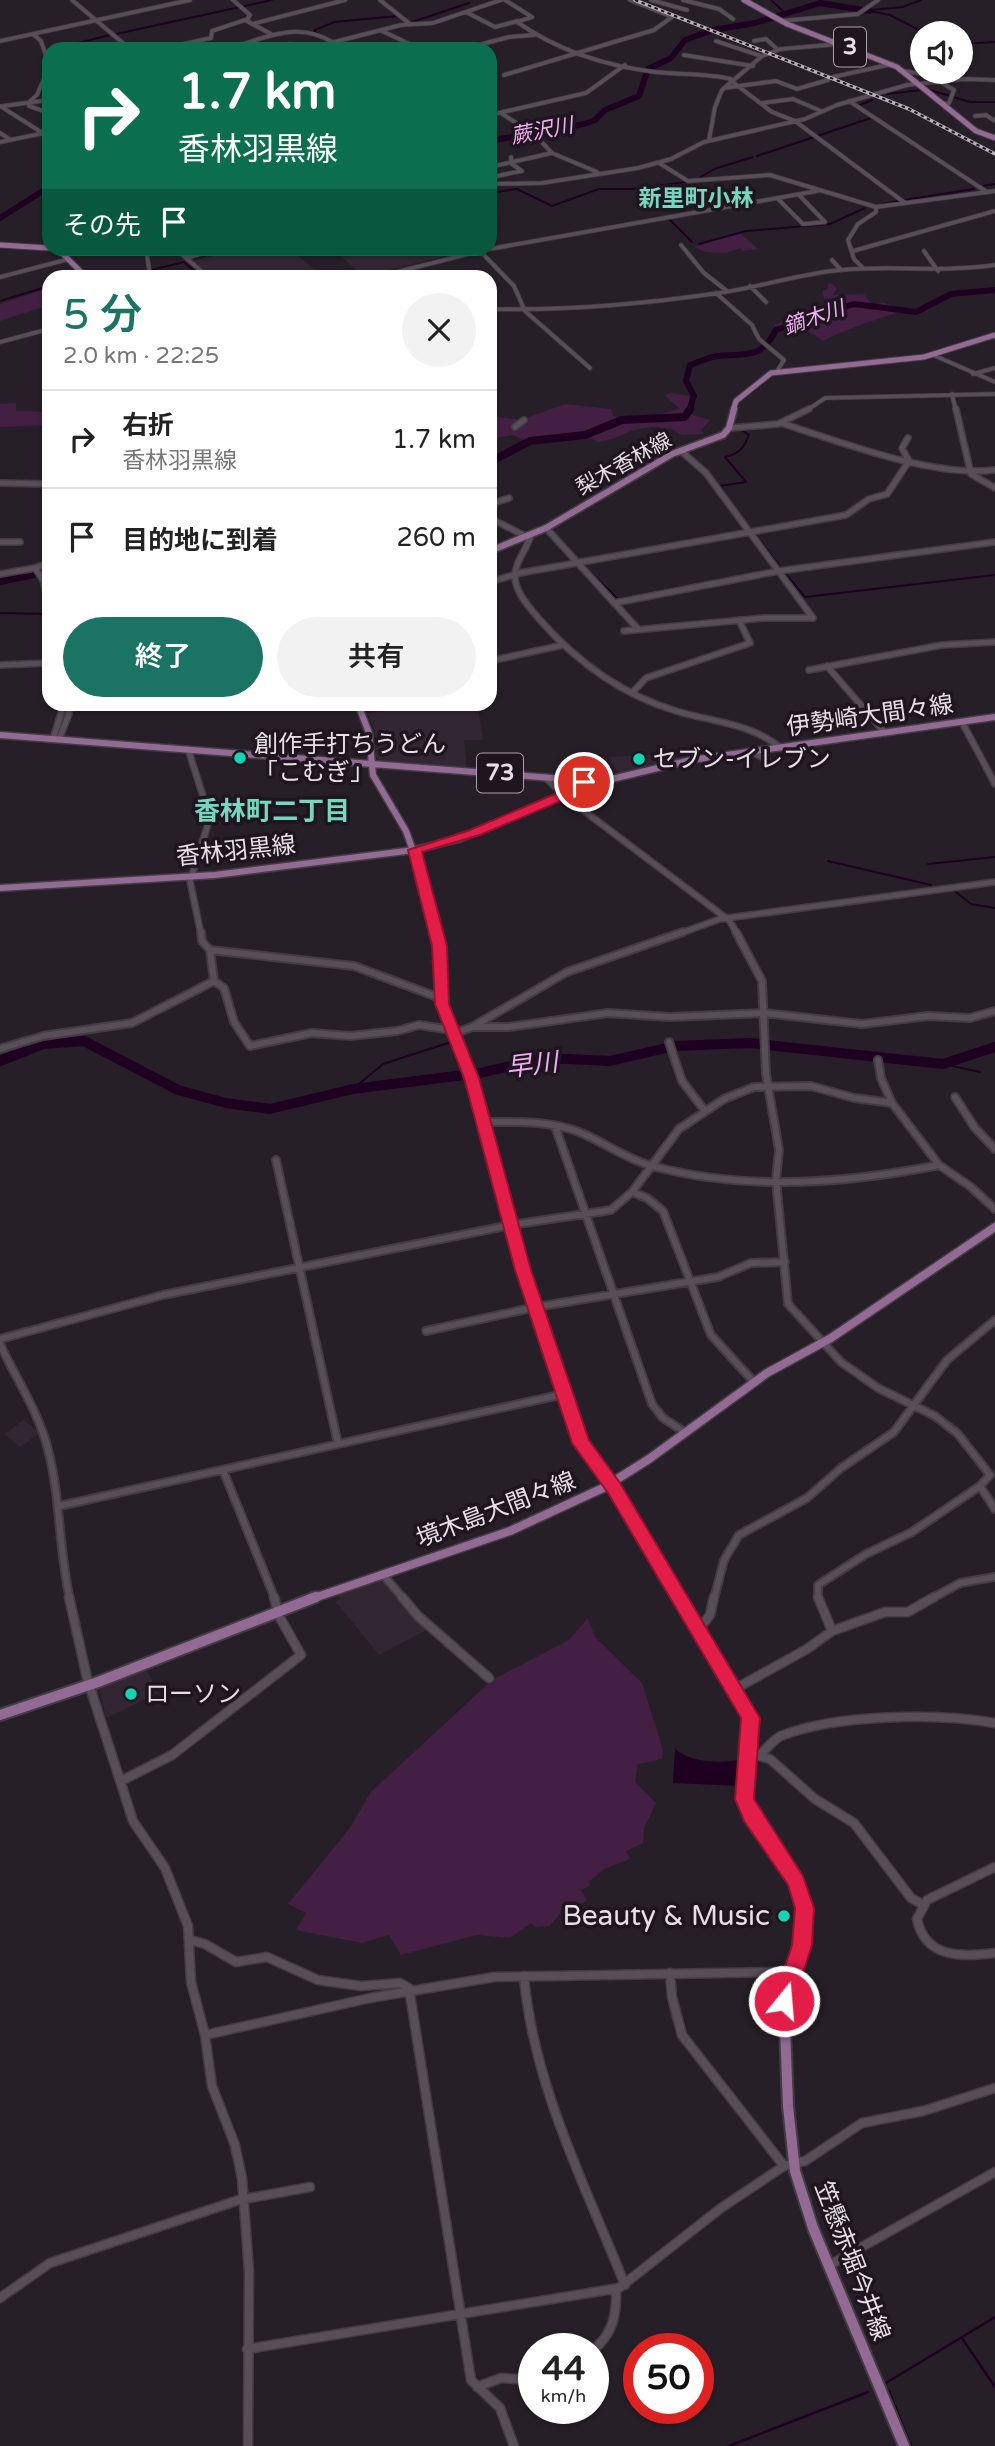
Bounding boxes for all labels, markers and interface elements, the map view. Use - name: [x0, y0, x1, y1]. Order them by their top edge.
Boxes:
- map controls: [910, 21, 973, 84]
- button: sound: [910, 21, 973, 84]
- road number: 3: [834, 28, 866, 66]
- text: 1.7 km: [178, 63, 336, 122]
- icon: right: [63, 70, 154, 161]
- water label: 蕨沢川: [509, 112, 577, 149]
- text: 香林羽黒線: [178, 131, 338, 169]
- district label: 新里町小林: [639, 185, 754, 213]
- icon: arrive: [155, 203, 193, 241]
- text: その先: [63, 210, 141, 241]
- text: 5 分: [63, 290, 142, 341]
- button: close: [402, 293, 476, 367]
- water label: 鏑木川: [780, 295, 850, 340]
- text: 2.0 km · 22:25: [63, 342, 219, 370]
- text: 右折: [122, 410, 174, 441]
- icon: right: [63, 420, 101, 458]
- text: 1.7 km: [392, 424, 476, 455]
- street label: 梨木香林線: [572, 428, 676, 500]
- text: 香林羽黒線: [122, 447, 237, 475]
- icon: arrive: [63, 518, 101, 556]
- text: 260 m: [396, 522, 476, 553]
- text: 目的地に到着: [122, 525, 278, 556]
- button: 終了: [63, 617, 263, 697]
- button: 共有: [277, 617, 476, 697]
- street label: 伊勢崎大間々線: [785, 690, 955, 742]
- place label: 創作手打ちうどん 「こむぎ」: [254, 730, 446, 787]
- place label: セブン-イレブン: [653, 745, 831, 774]
- marker: 創作手打ちうどん 「こむぎ」: [232, 750, 248, 766]
- marker: セブン-イレブン: [631, 751, 647, 767]
- pin: [554, 752, 614, 812]
- road number: 73: [477, 754, 523, 792]
- icon: arrive: [565, 763, 603, 801]
- district label: 香林町二丁目: [194, 796, 350, 827]
- street label: 香林羽黒線: [175, 830, 297, 872]
- water label: 早川: [504, 1046, 563, 1084]
- street label: 境木島大間々線: [412, 1466, 580, 1554]
- place label: ローソン: [145, 1680, 241, 1709]
- marker: ローソン: [123, 1686, 139, 1702]
- place label: Beauty & Music: [562, 1899, 770, 1933]
- marker: Beauty & Music: [776, 1908, 792, 1924]
- position arrow: [747, 1964, 821, 2038]
- street label: 笠懸赤堀今井線: [808, 2177, 896, 2345]
- speed limit sign: 50: [623, 2333, 714, 2424]
- text: 44: [542, 2348, 585, 2390]
- text: km/h: [541, 2385, 586, 2407]

